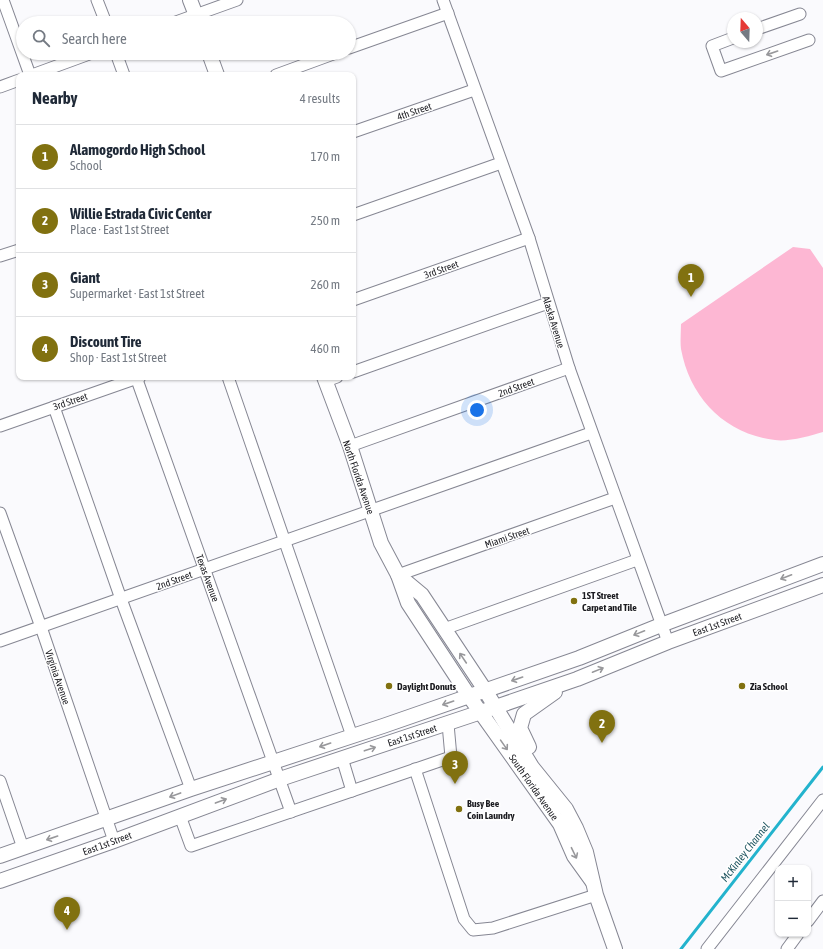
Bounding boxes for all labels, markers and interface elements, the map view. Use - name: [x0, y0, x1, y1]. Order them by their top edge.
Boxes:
- north arrow: [727, 12, 763, 48]
- search box: [16, 16, 356, 60]
- icon: search: [30, 27, 52, 49]
- text: Search here: [62, 30, 127, 47]
- one-way arrow: [766, 50, 779, 57]
- text: Nearby: [32, 88, 78, 108]
- text: 4 results: [300, 91, 340, 106]
- street label: 4th Street: [395, 100, 433, 122]
- text: Alamogordo High School: [70, 141, 205, 158]
- text: 1: [42, 149, 48, 164]
- text: 170 m: [311, 149, 340, 164]
- text: School: [70, 158, 102, 173]
- text: Willie Estrada Civic Center: [70, 205, 212, 222]
- text: 2: [42, 213, 48, 228]
- text: 250 m: [311, 213, 340, 228]
- text: Place · East 1st Street: [70, 222, 169, 237]
- street label: 3rd Street: [423, 258, 460, 281]
- pin: 1: [678, 264, 704, 297]
- text: Giant: [70, 269, 100, 286]
- text: 3: [42, 277, 48, 292]
- text: 260 m: [311, 277, 340, 292]
- text: Supermarket · East 1st Street: [70, 286, 205, 301]
- street label: Alaska Avenue: [540, 295, 567, 350]
- text: Discount Tire: [70, 333, 142, 350]
- text: 4: [42, 341, 48, 356]
- text: 460 m: [311, 341, 340, 356]
- text: Shop · East 1st Street: [70, 350, 167, 365]
- street label: 2nd Street: [497, 376, 536, 399]
- street label: 3rd Street: [51, 390, 89, 412]
- your location: [467, 400, 487, 420]
- street label: North Florida Avenue: [341, 439, 376, 516]
- street label: Miami Street: [483, 525, 531, 550]
- street label: Texas Avenue: [194, 553, 221, 604]
- street label: 2nd Street: [155, 569, 194, 592]
- one-way arrow: [781, 574, 793, 582]
- place label: 1ST Street Carpet and Tile: [582, 590, 637, 613]
- marker: 1ST Street Carpet and Tile: [569, 596, 579, 606]
- street label: East 1st Street: [691, 611, 743, 638]
- one-way arrow: [633, 630, 645, 638]
- street label: Virginia Avenue: [43, 648, 72, 706]
- one-way arrow: [459, 653, 467, 664]
- one-way arrow: [592, 666, 604, 674]
- one-way arrow: [511, 676, 524, 683]
- marker: Daylight Donuts: [384, 681, 394, 691]
- place label: Daylight Donuts: [397, 681, 457, 692]
- marker: Zia School: [737, 681, 747, 691]
- place label: Zia School: [750, 681, 788, 692]
- one-way arrow: [442, 700, 455, 707]
- pin: 2: [589, 710, 615, 743]
- street label: East 1st Street: [386, 722, 438, 749]
- one-way arrow: [500, 739, 508, 750]
- one-way arrow: [319, 742, 332, 749]
- one-way arrow: [364, 745, 377, 752]
- pin: 3: [442, 751, 468, 784]
- street label: South Florida Avenue: [507, 752, 561, 823]
- one-way arrow: [170, 792, 182, 800]
- one-way arrow: [215, 796, 227, 804]
- place label: Busy Bee Coin Laundry: [467, 798, 516, 821]
- marker: Busy Bee Coin Laundry: [454, 804, 464, 814]
- water label: McKinley Channel: [718, 820, 772, 884]
- street label: East 1st Street: [81, 830, 133, 857]
- one-way arrow: [46, 835, 59, 842]
- one-way arrow: [571, 847, 578, 859]
- map controls: [775, 865, 811, 937]
- button: +: [775, 865, 811, 901]
- pin: 4: [54, 897, 80, 930]
- button: −: [775, 901, 811, 937]

